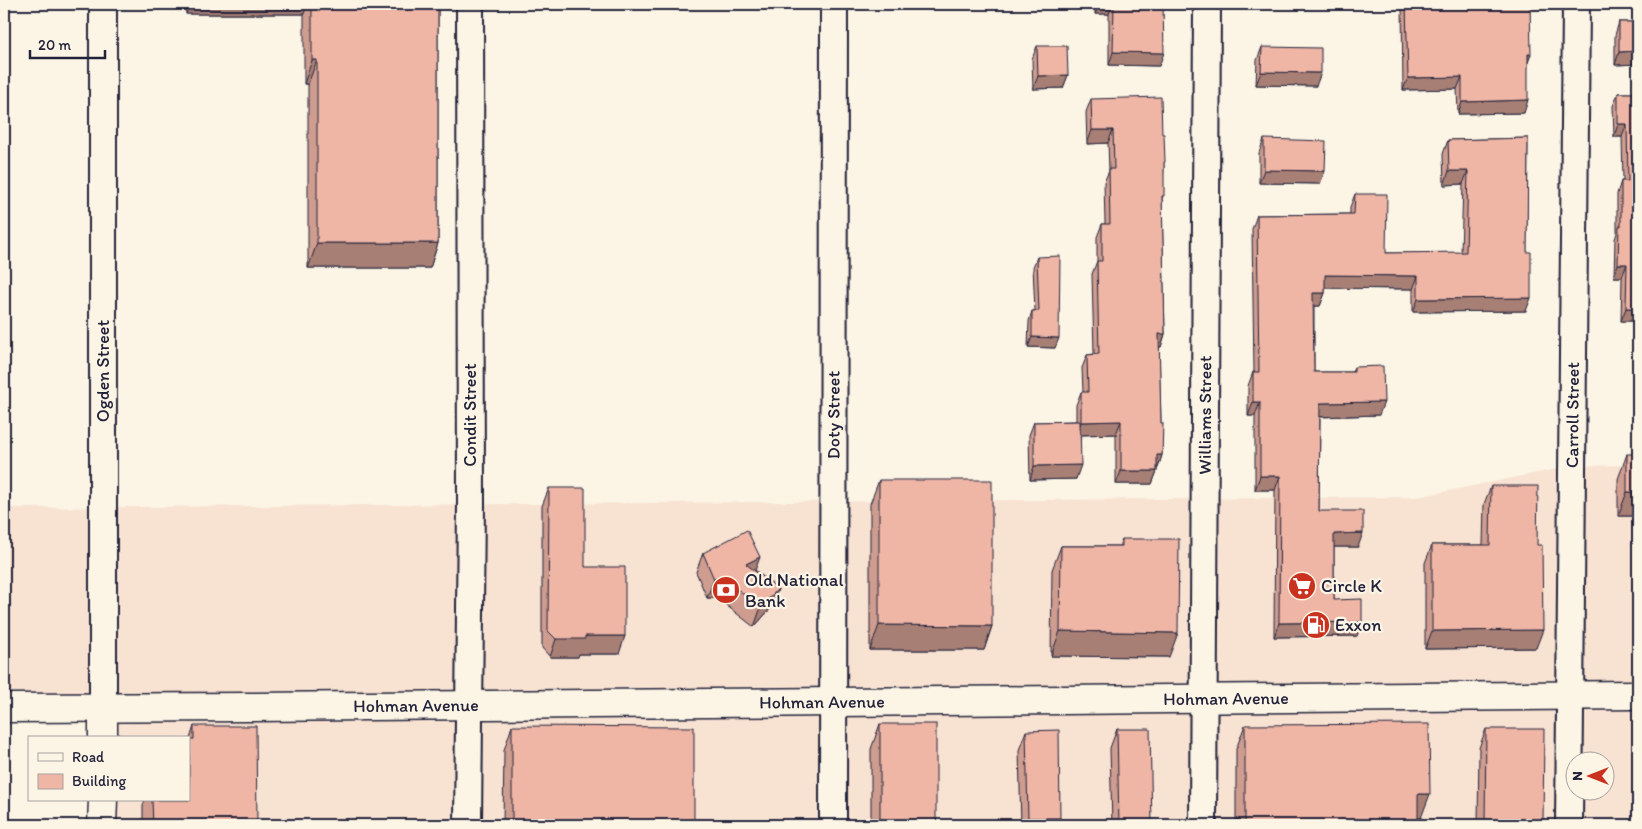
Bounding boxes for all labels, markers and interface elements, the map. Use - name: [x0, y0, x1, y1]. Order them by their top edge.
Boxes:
- scale bar: [30, 28, 105, 60]
- text: 20 m: [38, 36, 72, 54]
- street label: Ogden Street: [92, 320, 114, 422]
- street label: Williams Street: [1194, 355, 1216, 475]
- street label: Carroll Street: [1561, 362, 1584, 468]
- street label: Condit Street: [459, 363, 481, 467]
- street label: Doty Street: [822, 371, 845, 459]
- place label: Old National Bank: [745, 569, 844, 612]
- supermarket icon: Circle K: [1287, 571, 1317, 601]
- bank icon: Old National Bank: [711, 575, 741, 605]
- place label: Circle K: [1321, 575, 1382, 597]
- fuel station icon: Exxon: [1301, 610, 1331, 640]
- place label: Exxon: [1335, 614, 1382, 636]
- street label: Hohman Avenue: [1163, 687, 1289, 710]
- street label: Hohman Avenue: [759, 691, 885, 714]
- street label: Hohman Avenue: [353, 694, 479, 717]
- legend: [28, 736, 190, 802]
- text: Road: [72, 748, 105, 766]
- north arrow: [1564, 752, 1614, 802]
- text: N: [1569, 771, 1586, 781]
- text: Building: [72, 772, 126, 790]

